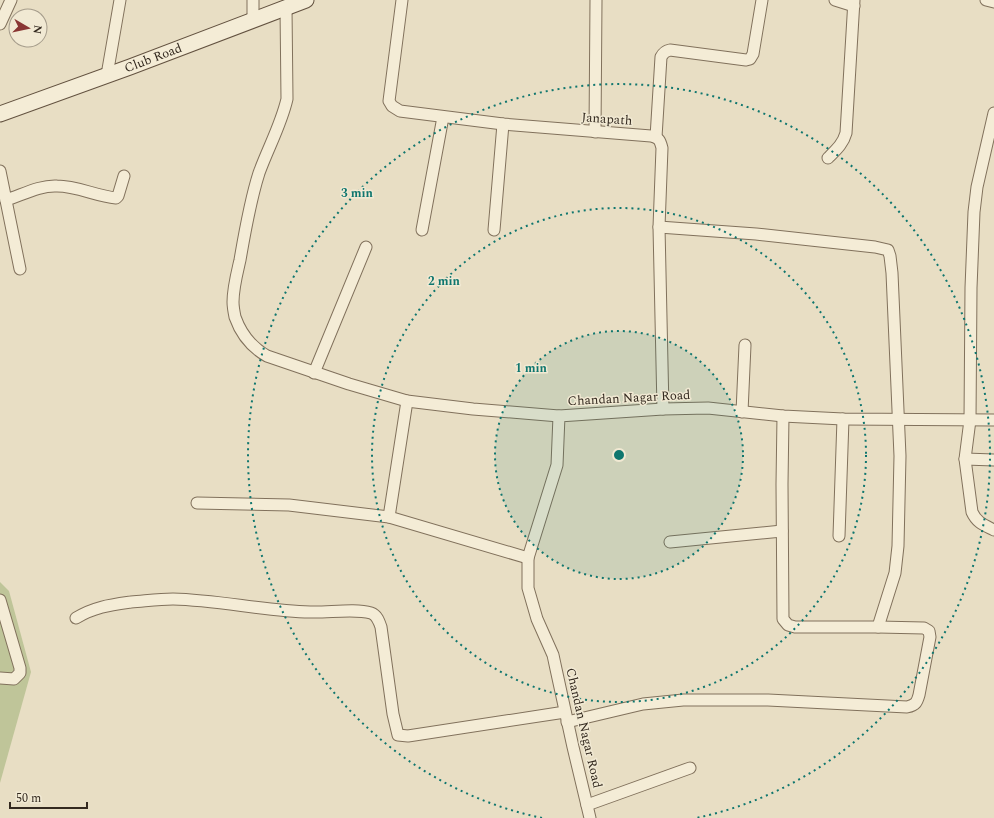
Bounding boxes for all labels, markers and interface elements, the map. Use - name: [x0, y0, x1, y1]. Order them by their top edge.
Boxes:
- north arrow: [8, 8, 48, 48]
- text: N: [28, 24, 46, 35]
- street label: Club Road: [121, 38, 185, 78]
- street label: Janapath: [581, 107, 633, 131]
- text: 3 min: [341, 184, 374, 203]
- text: 2 min: [428, 272, 461, 291]
- text: 1 min: [515, 359, 548, 378]
- street label: Chandan Nagar Road: [567, 385, 691, 411]
- centre of rings: [612, 448, 626, 462]
- street label: Chandan Nagar Road: [560, 666, 608, 790]
- scale bar: [10, 784, 87, 810]
- text: 50 m: [16, 789, 41, 808]

